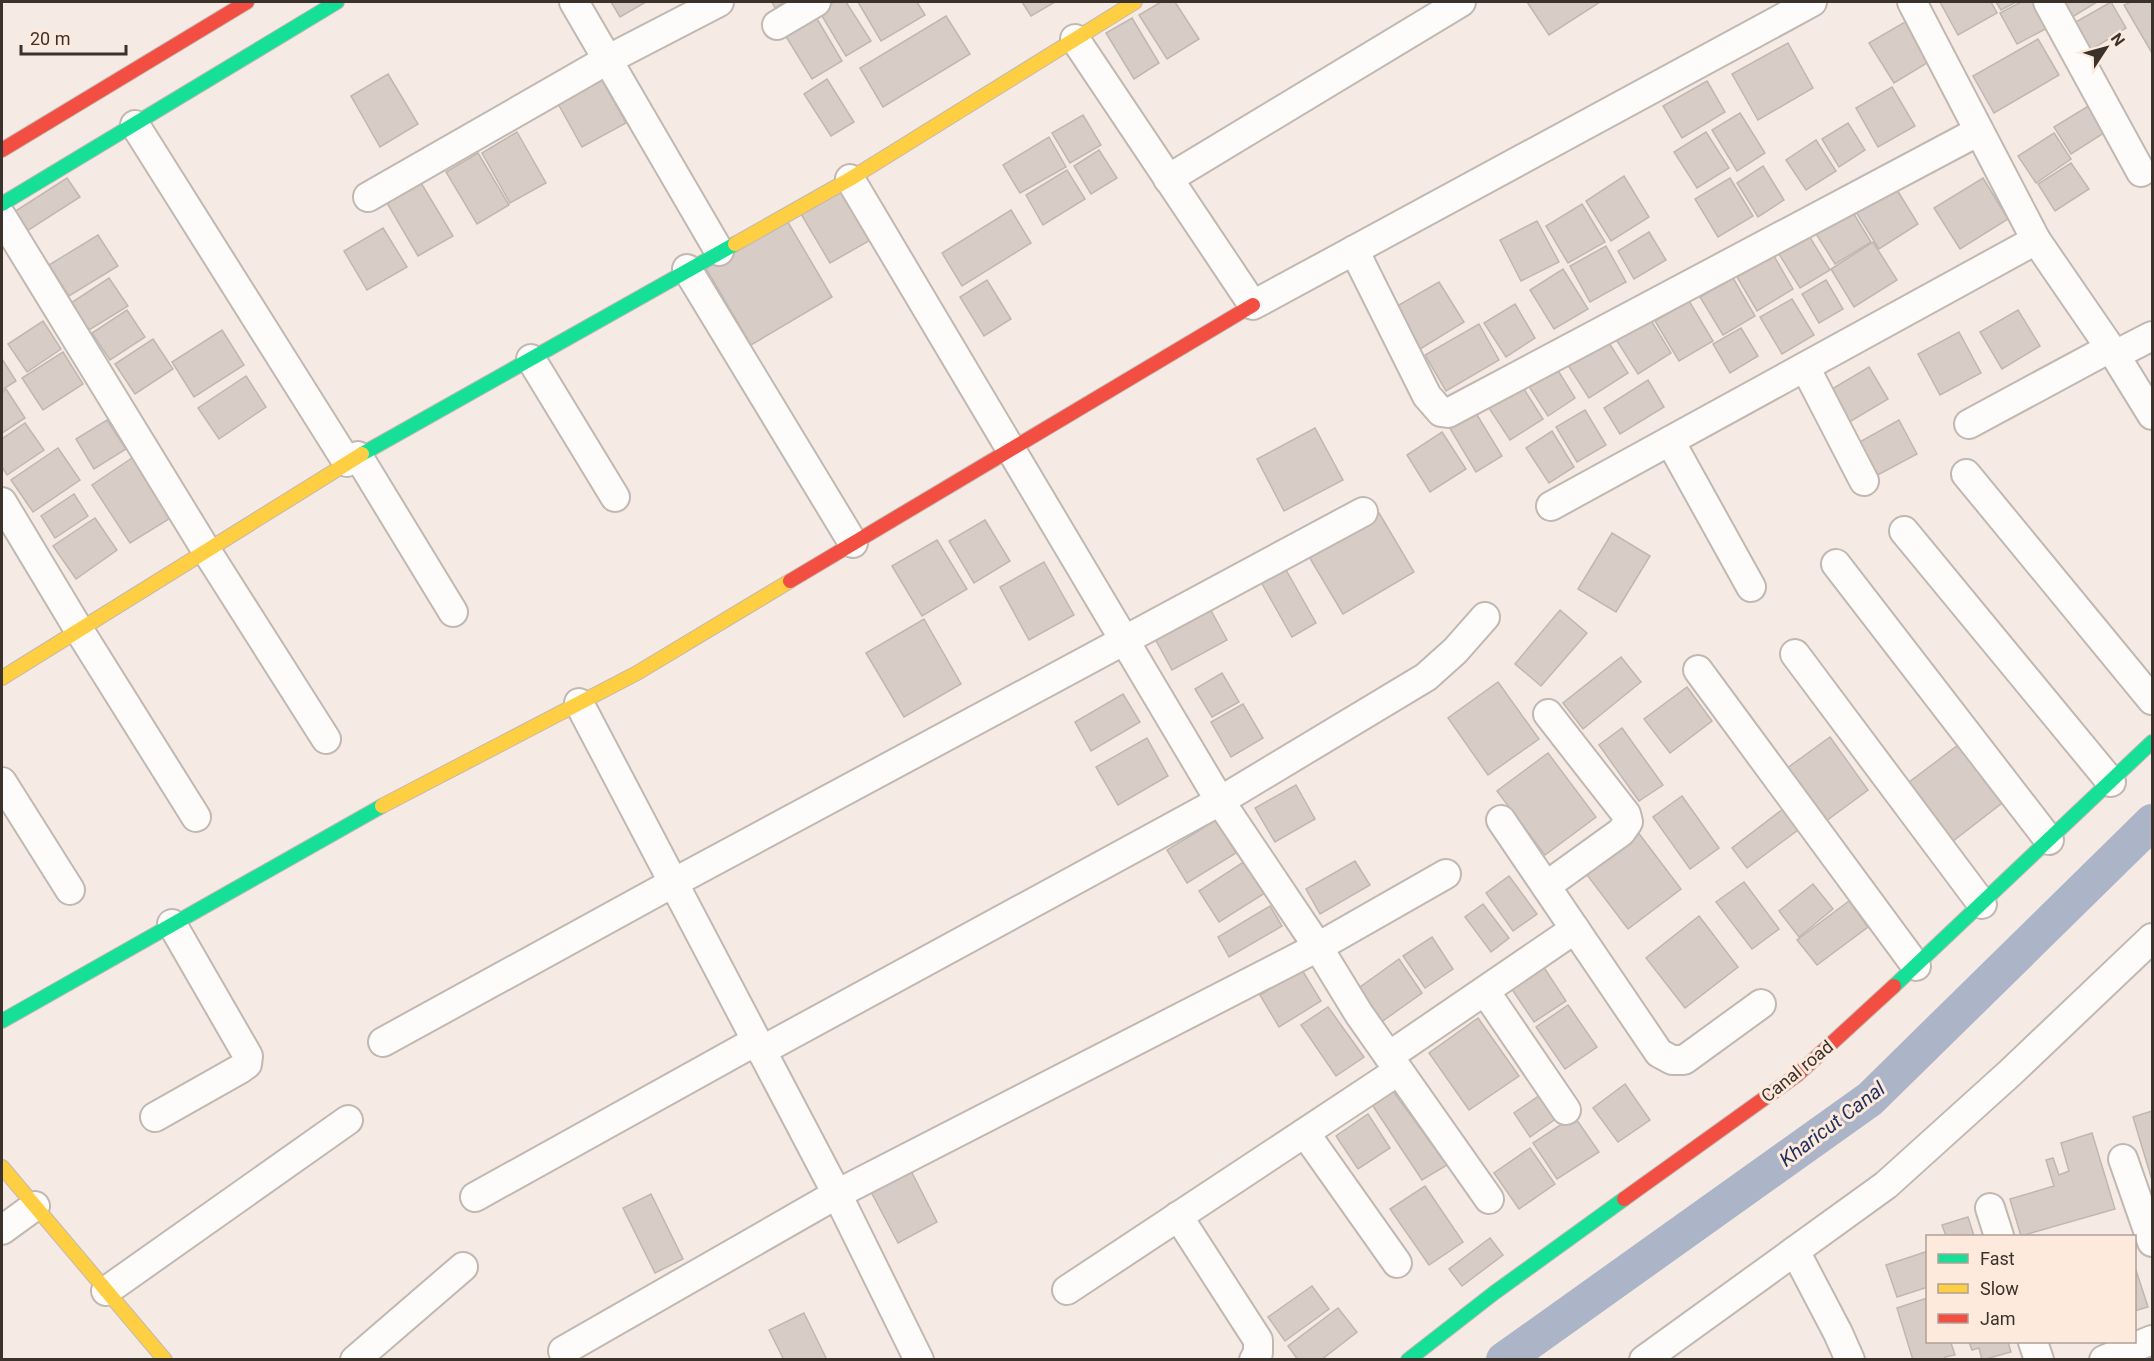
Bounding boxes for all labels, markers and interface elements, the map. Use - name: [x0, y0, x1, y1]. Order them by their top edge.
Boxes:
- scale bar: [21, 18, 126, 56]
- north arrow: [2076, 18, 2136, 78]
- text: 20 m: [30, 28, 70, 49]
- text: N: [2107, 29, 2129, 50]
- street label: Canal road: [1757, 1036, 1837, 1106]
- water label: Kharicut Canal: [1774, 1076, 1890, 1171]
- legend: [1926, 1235, 2136, 1343]
- text: Fast: [1980, 1248, 2015, 1269]
- text: Slow: [1980, 1278, 2019, 1299]
- text: Jam: [1980, 1308, 2016, 1329]

